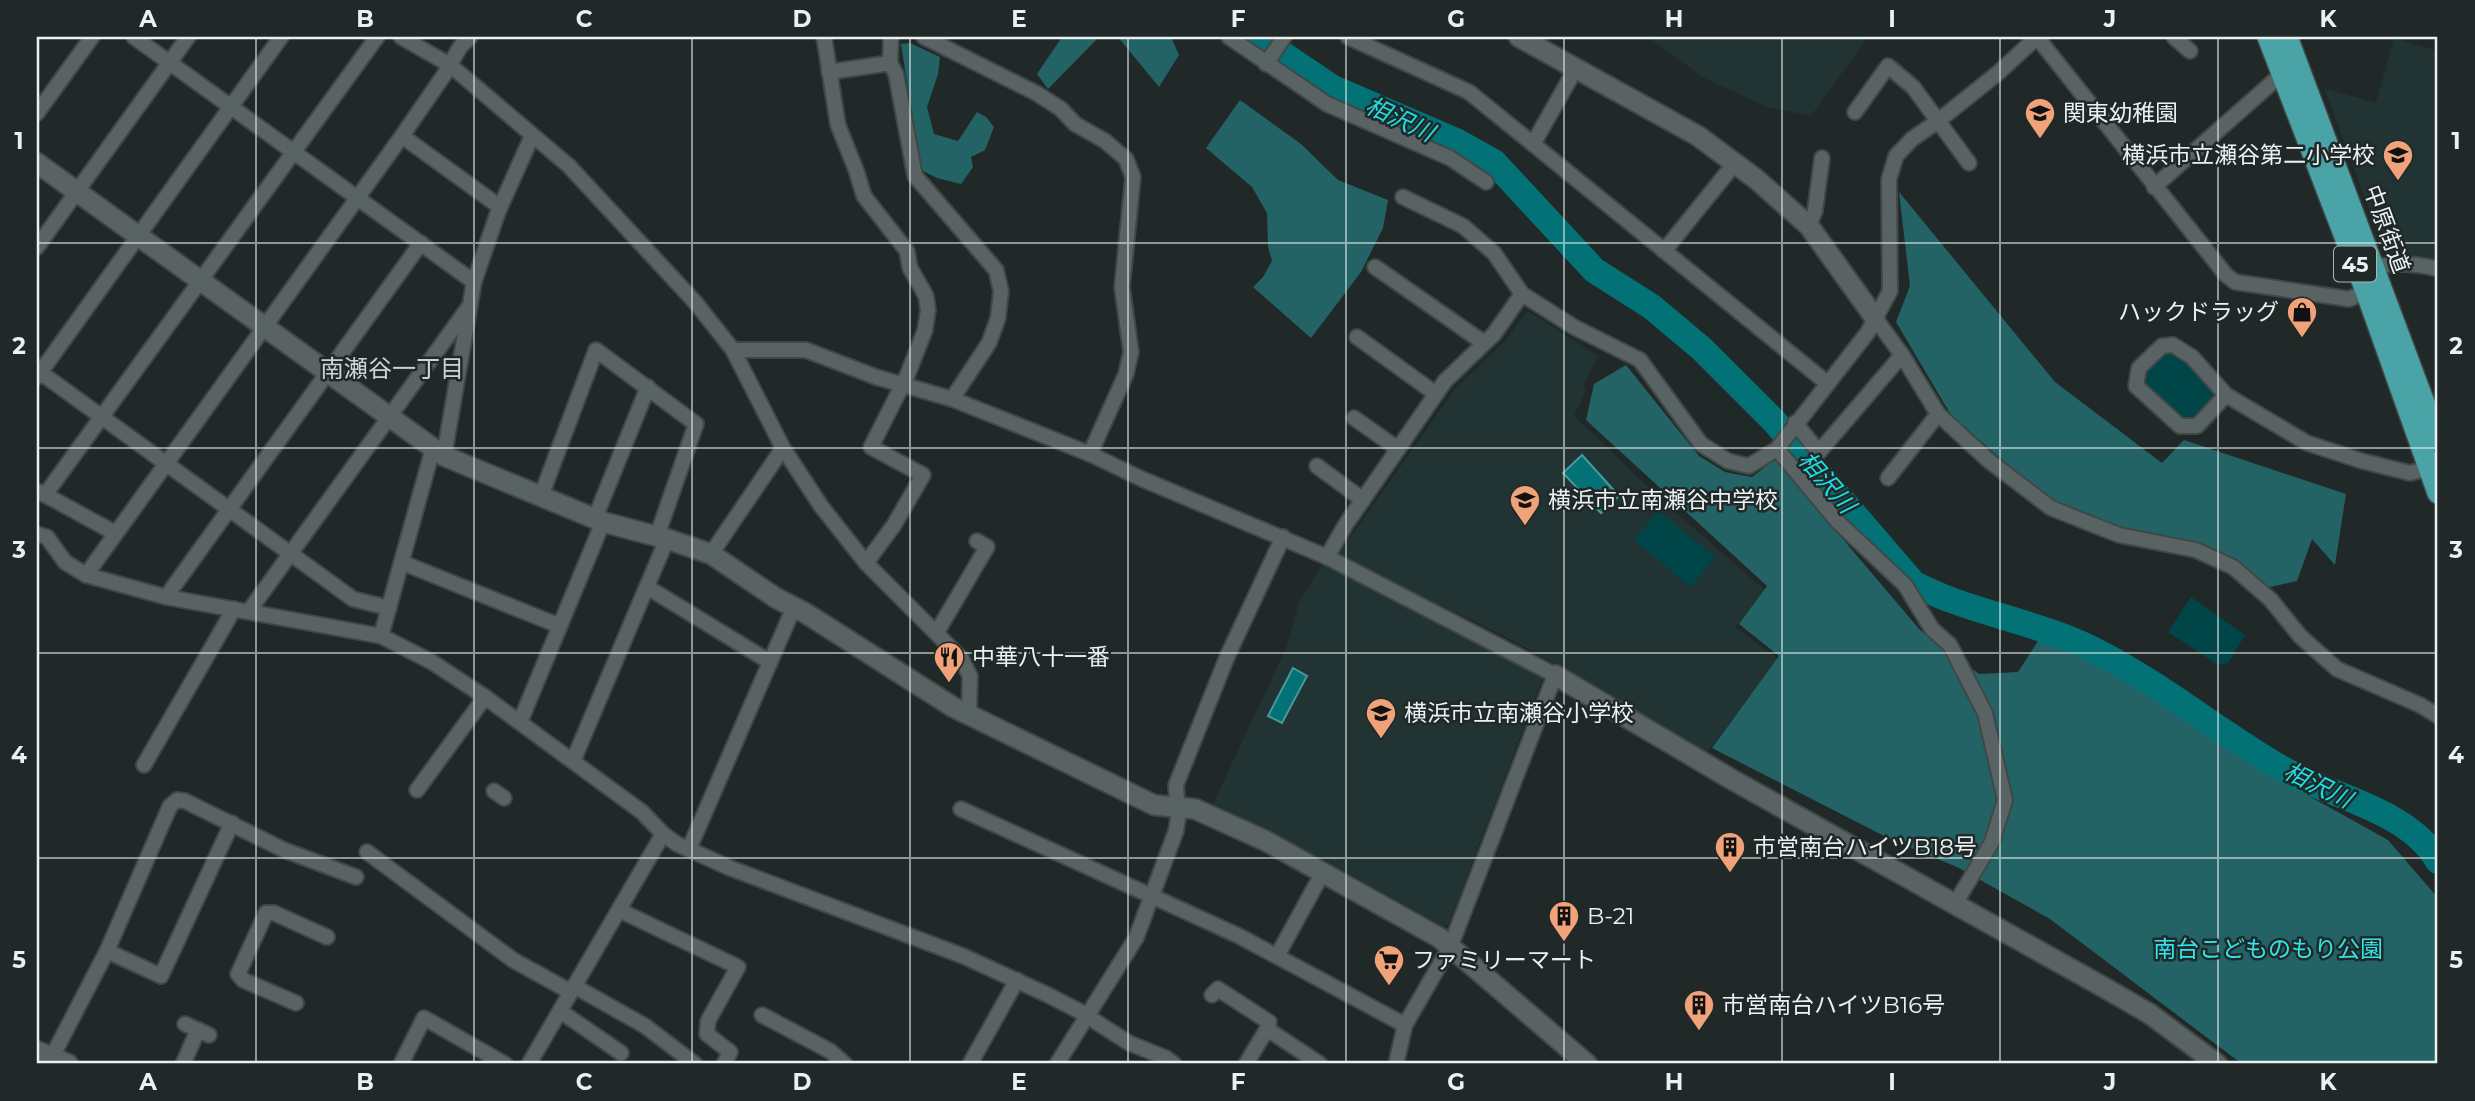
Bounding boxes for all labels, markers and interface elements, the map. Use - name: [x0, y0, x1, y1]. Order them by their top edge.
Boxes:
- text: A: [138, 5, 157, 33]
- text: B: [356, 5, 374, 33]
- text: C: [576, 5, 593, 33]
- text: D: [793, 5, 812, 33]
- text: E: [1011, 5, 1027, 33]
- text: F: [1231, 5, 1246, 33]
- text: G: [1447, 5, 1465, 33]
- text: H: [1665, 5, 1683, 33]
- text: I: [1888, 5, 1896, 33]
- text: J: [2103, 5, 2116, 33]
- text: K: [2319, 5, 2337, 33]
- water label: 相沢川: [1361, 91, 1441, 149]
- school or university icon: 関東幼稚園: [2023, 96, 2057, 140]
- place label: 関東幼稚園: [2063, 99, 2178, 127]
- text: 1: [14, 127, 24, 155]
- text: 1: [2451, 127, 2461, 155]
- school or university icon: 横浜市立瀬谷第二小学校: [2381, 138, 2415, 182]
- place label: 横浜市立瀬谷第二小学校: [2122, 141, 2375, 169]
- street label: 中原街道: [2358, 181, 2416, 277]
- road number: 45: [2334, 246, 2376, 282]
- shop icon: ハックドラッグ: [2285, 295, 2319, 339]
- place label: ハックドラッグ: [2118, 298, 2279, 326]
- text: 2: [12, 332, 26, 360]
- text: 2: [2449, 332, 2463, 360]
- district label: 南瀬谷一丁目: [320, 354, 464, 383]
- water label: 相沢川: [1792, 445, 1864, 521]
- school or university icon: 横浜市立南瀬谷中学校: [1508, 483, 1542, 527]
- place label: 横浜市立南瀬谷中学校: [1548, 486, 1778, 514]
- text: 3: [11, 536, 26, 564]
- text: 3: [2448, 536, 2463, 564]
- restaurant icon: 中華八十一番: [932, 640, 966, 684]
- place label: 中華八十一番: [972, 643, 1110, 671]
- school or university icon: 横浜市立南瀬谷小学校: [1364, 696, 1398, 740]
- place label: 横浜市立南瀬谷小学校: [1404, 699, 1634, 727]
- text: 4: [11, 741, 27, 769]
- text: 4: [2448, 741, 2464, 769]
- water label: 相沢川: [2279, 756, 2359, 815]
- building icon: 市営南台ハイツB18号: [1713, 830, 1747, 874]
- place label: 市営南台ハイツB18号: [1753, 833, 1977, 861]
- building icon: B-21: [1547, 899, 1581, 943]
- place label: B-21: [1587, 902, 1634, 930]
- park label: 南台こどものもり公園: [2153, 935, 2383, 963]
- supermarket icon: ファミリーマート: [1372, 943, 1406, 987]
- text: 5: [12, 946, 26, 974]
- place label: ファミリーマート: [1412, 946, 1596, 974]
- text: 5: [2449, 946, 2463, 974]
- building icon: 市営南台ハイツB16号: [1682, 988, 1716, 1032]
- place label: 市営南台ハイツB16号: [1722, 991, 1945, 1019]
- text: A: [138, 1068, 157, 1096]
- text: B: [356, 1068, 374, 1096]
- text: C: [576, 1068, 593, 1096]
- text: D: [793, 1068, 812, 1096]
- text: E: [1011, 1068, 1027, 1096]
- text: F: [1231, 1068, 1246, 1096]
- text: G: [1447, 1068, 1465, 1096]
- text: H: [1665, 1068, 1683, 1096]
- text: I: [1888, 1068, 1896, 1096]
- text: J: [2103, 1068, 2116, 1096]
- text: K: [2319, 1068, 2337, 1096]

